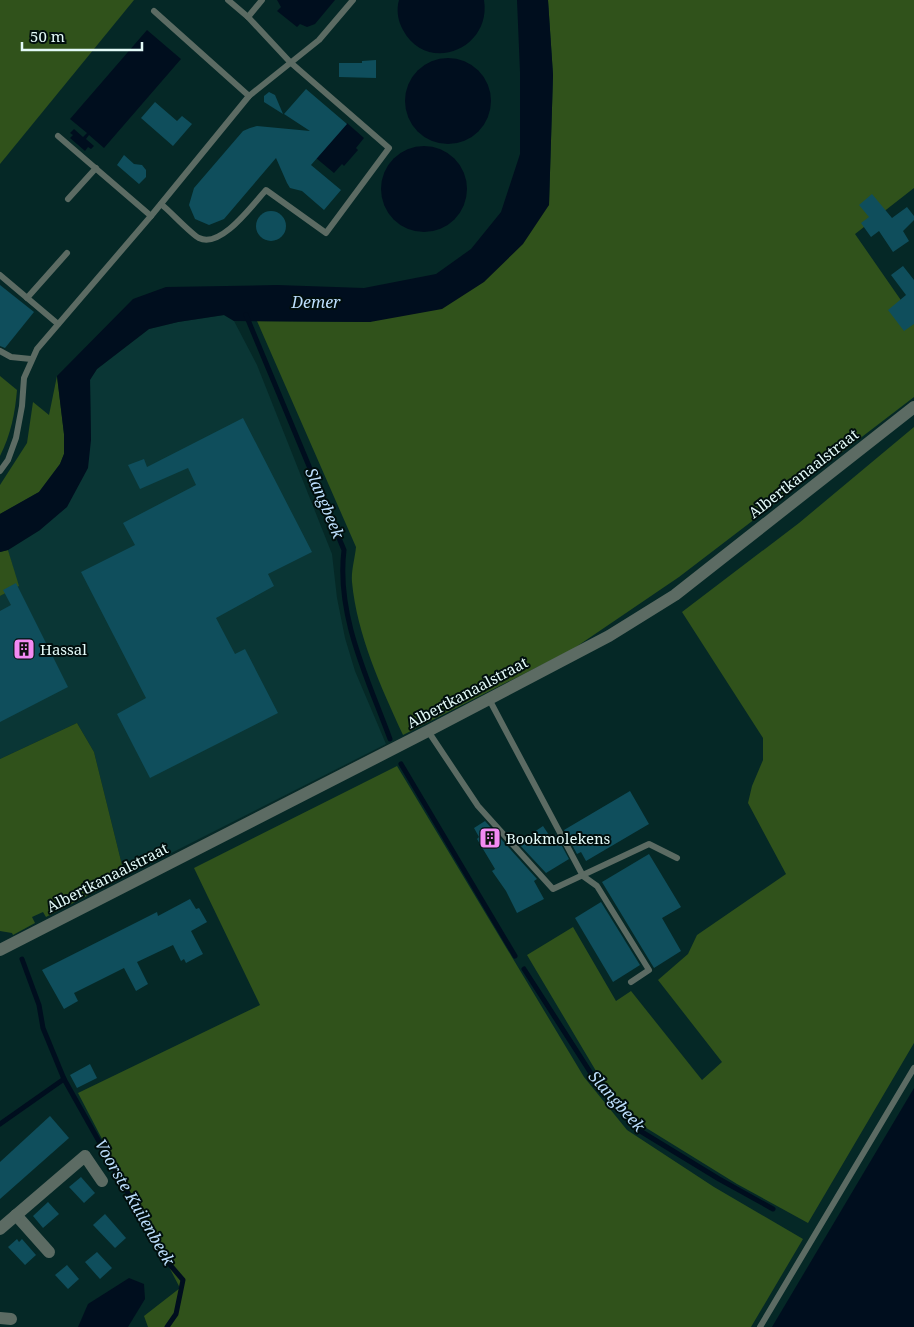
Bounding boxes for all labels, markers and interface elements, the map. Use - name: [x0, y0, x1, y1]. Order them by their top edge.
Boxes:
- scale bar: [22, 20, 142, 52]
- text: 50 m: [30, 26, 65, 46]
- water label: Demer: [290, 291, 341, 313]
- street label: Albertkanaalstraat: [744, 424, 862, 522]
- water label: Slangbeek: [300, 464, 350, 543]
- building icon: Hassal: [12, 637, 36, 661]
- place label: Hassal: [40, 639, 87, 659]
- street label: Albertkanaalstraat: [403, 652, 531, 732]
- building icon: Bookmolekens: [478, 826, 502, 850]
- place label: Bookmolekens: [506, 828, 611, 848]
- street label: Albertkanaalstraat: [43, 838, 171, 916]
- water label: Slangbeek: [584, 1066, 651, 1137]
- water label: Voorste Kuilenbeek: [90, 1135, 181, 1270]

